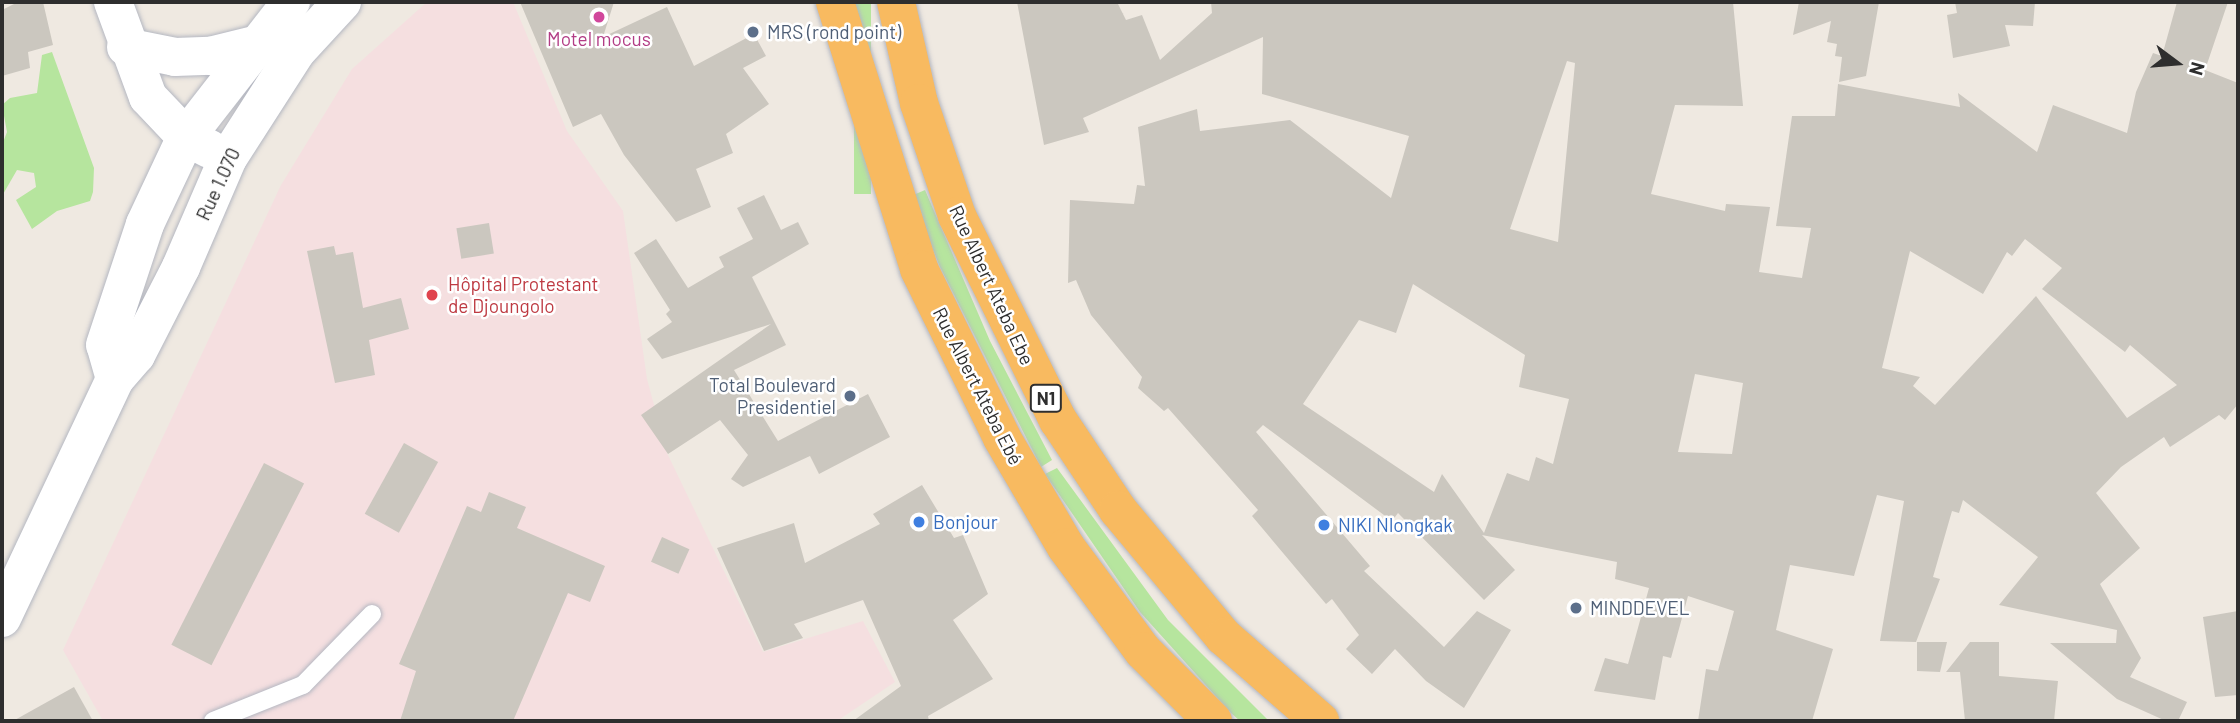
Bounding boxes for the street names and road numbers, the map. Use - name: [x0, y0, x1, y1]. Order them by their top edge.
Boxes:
- street label: Rue 1.070: [191, 144, 245, 224]
- street label: Rue Albert Ateba Ebe: [945, 201, 1039, 369]
- street label: Rue Albert Ateba Ebé: [928, 303, 1028, 469]
- road number: N1: [1028, 384, 1064, 412]

